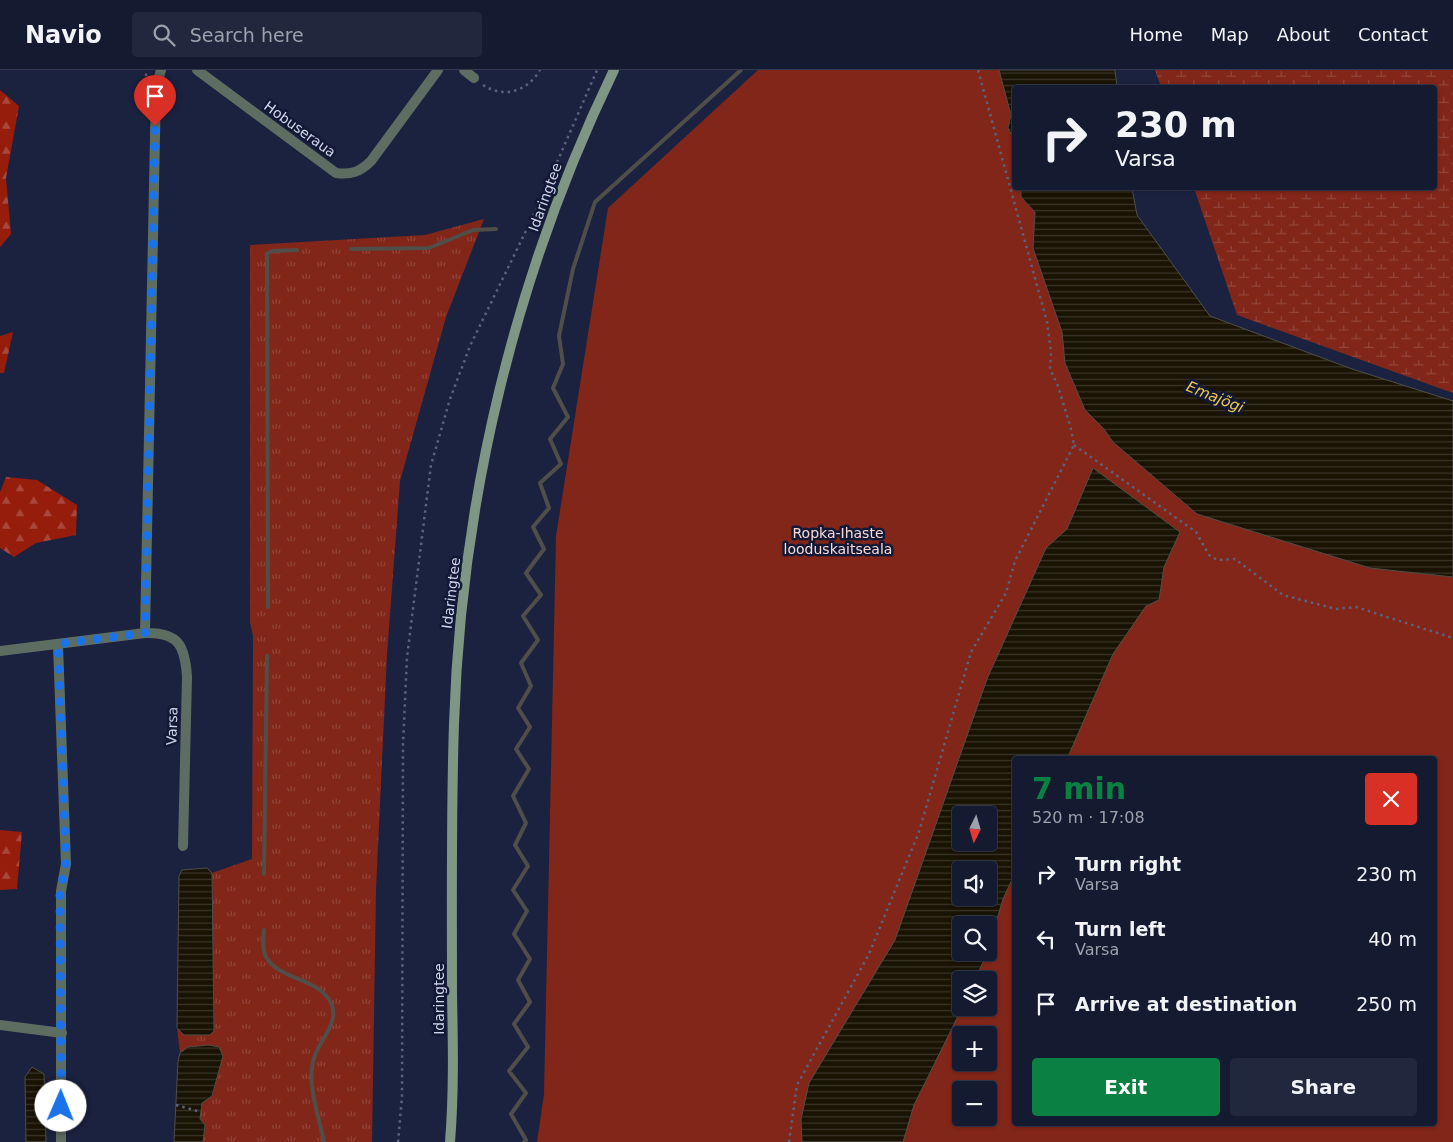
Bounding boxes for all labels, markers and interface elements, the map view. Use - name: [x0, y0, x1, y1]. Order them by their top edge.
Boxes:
- search box: [132, 12, 482, 57]
- text: Navio: [25, 21, 102, 49]
- icon: search: [150, 21, 178, 49]
- text: Search here: [190, 24, 304, 46]
- text: Home: [1130, 24, 1183, 45]
- text: Map: [1211, 24, 1249, 45]
- text: About: [1277, 24, 1330, 45]
- text: Contact: [1358, 24, 1428, 45]
- pin: [134, 75, 176, 126]
- icon: arrive: [141, 82, 169, 110]
- street label: Hobuseraua: [261, 98, 339, 160]
- icon: right: [1032, 105, 1097, 170]
- text: 230 m: [1115, 105, 1237, 145]
- text: Varsa: [1115, 146, 1176, 171]
- street label: Idaringtee: [525, 161, 565, 233]
- water label: Emajõgi: [1184, 377, 1247, 417]
- park label: Ropka-Ihaste looduskaitseala: [784, 525, 892, 557]
- street label: Idaringtee: [439, 556, 463, 630]
- street label: Varsa: [163, 706, 181, 746]
- text: 7 min: [1032, 771, 1126, 806]
- button: close: [1365, 773, 1417, 825]
- north arrow: [952, 806, 998, 851]
- map controls: [952, 806, 997, 1126]
- text: 520 m · 17:08: [1032, 808, 1145, 827]
- text: Turn right: [1075, 853, 1181, 875]
- icon: right: [1032, 860, 1060, 888]
- button: sound: [952, 861, 997, 906]
- text: 230 m: [1356, 863, 1417, 885]
- text: Varsa: [1075, 875, 1119, 894]
- button: search: [952, 916, 997, 961]
- text: Turn left: [1075, 918, 1166, 940]
- icon: left: [1032, 925, 1060, 953]
- text: 40 m: [1368, 928, 1417, 950]
- text: Varsa: [1075, 940, 1119, 959]
- street label: Idaringtee: [431, 963, 447, 1035]
- button: layers: [952, 971, 997, 1016]
- icon: arrive: [1032, 990, 1060, 1018]
- text: Arrive at destination: [1075, 993, 1297, 1015]
- text: 250 m: [1356, 993, 1417, 1015]
- button: +: [952, 1026, 997, 1071]
- button: Exit: [1032, 1058, 1220, 1116]
- button: Share: [1230, 1058, 1417, 1116]
- position arrow: [34, 1079, 86, 1131]
- button: −: [952, 1081, 997, 1126]

